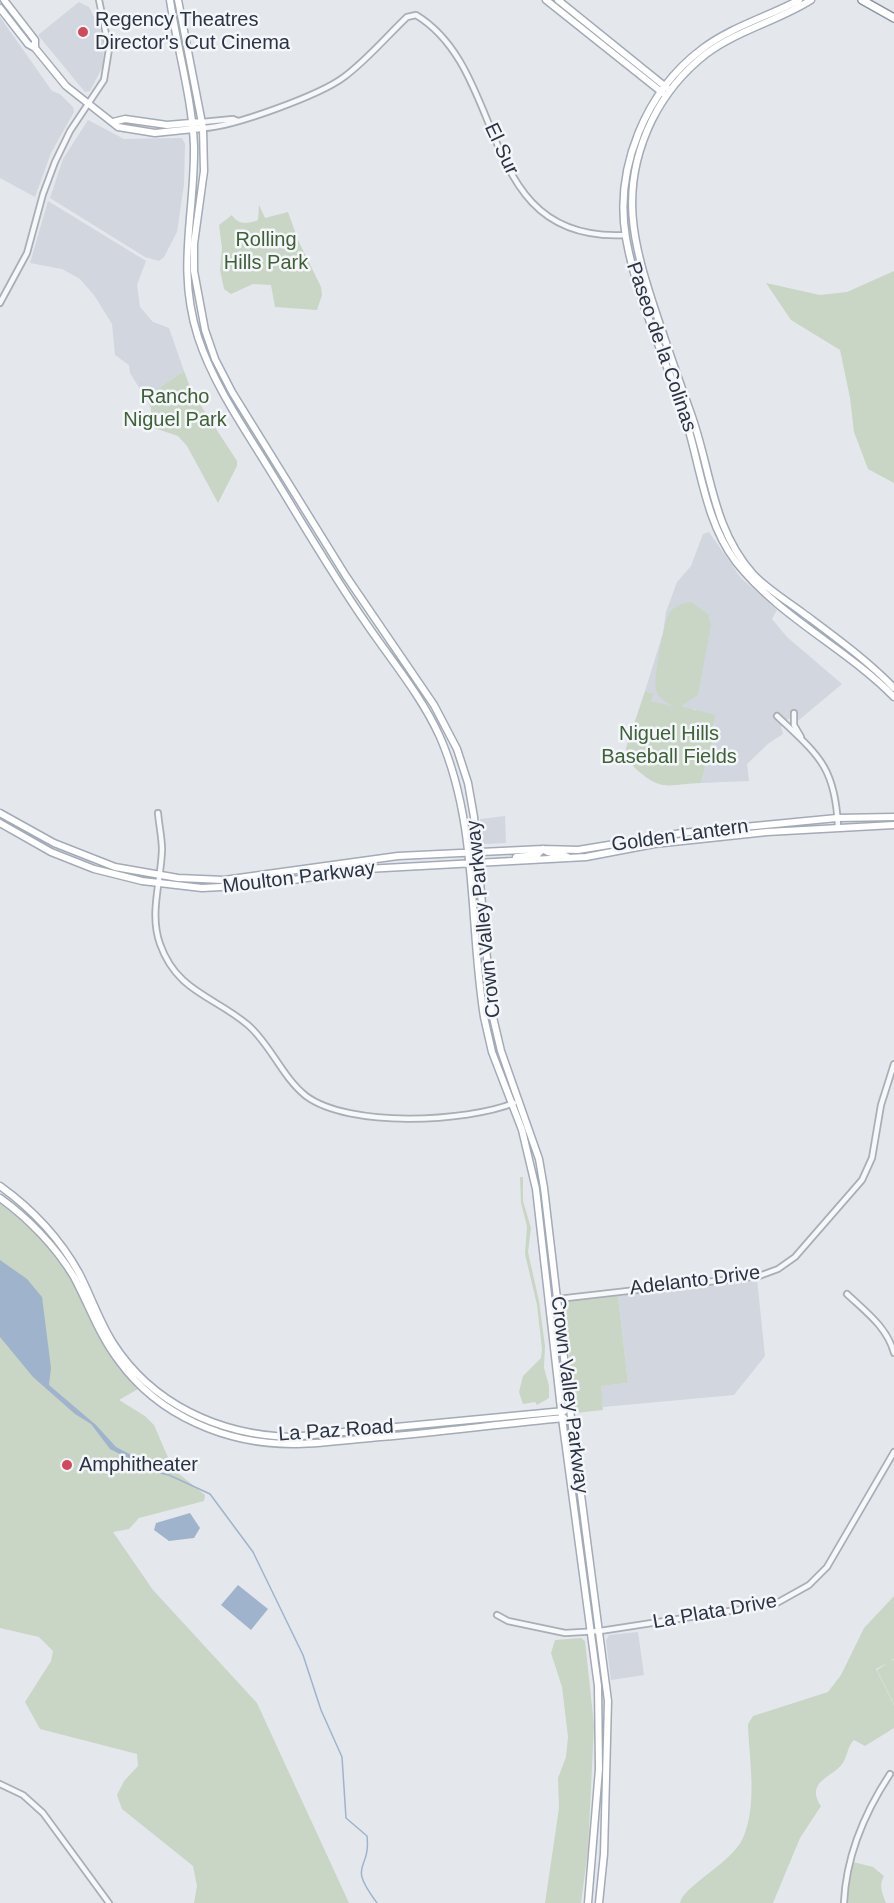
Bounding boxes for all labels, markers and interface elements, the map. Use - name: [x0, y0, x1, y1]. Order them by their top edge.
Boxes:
- place label: Regency Theatres Director's Cut Cinema: [95, 8, 290, 55]
- marker: Regency Theatres Director's Cut Cinema: [76, 25, 90, 39]
- street label: El Sur: [479, 119, 523, 179]
- park label: Rolling Hills Park: [224, 228, 308, 275]
- street label: Paseo de la Colinas: [621, 259, 701, 435]
- park label: Rancho Niguel Park: [123, 385, 227, 432]
- park label: Niguel Hills Baseball Fields: [601, 722, 737, 769]
- street label: Golden Lantern: [610, 815, 750, 857]
- street label: Crown Valley Parkway: [462, 819, 506, 1019]
- street label: Moulton Parkway: [221, 857, 377, 899]
- street label: Adelanto Drive: [628, 1261, 762, 1301]
- street label: Crown Valley Parkway: [545, 1295, 593, 1495]
- street label: La Paz Road: [277, 1415, 395, 1447]
- place label: Amphitheater: [79, 1453, 198, 1477]
- marker: Amphitheater: [60, 1458, 74, 1472]
- street label: La Plata Drive: [651, 1589, 779, 1635]

